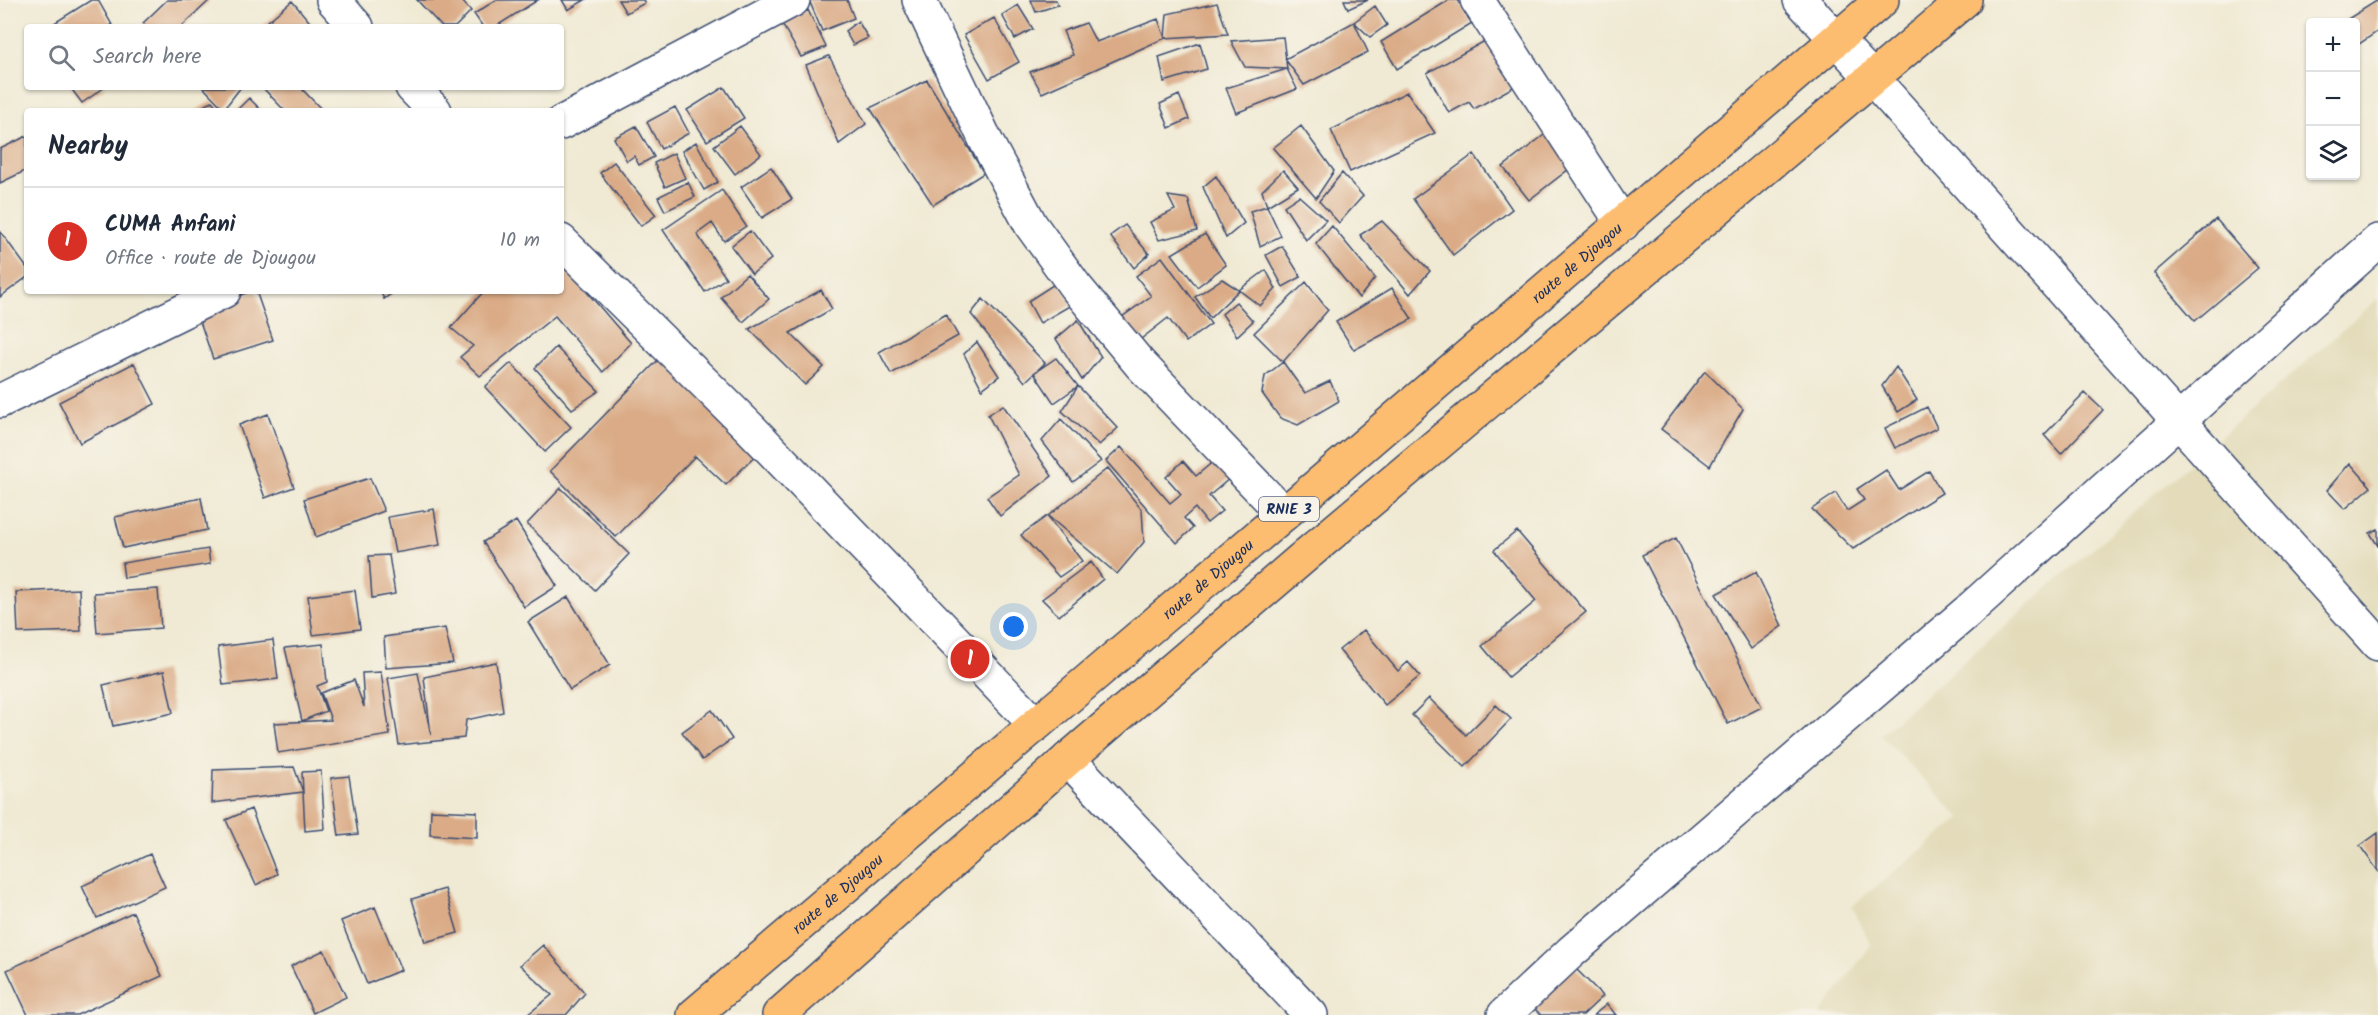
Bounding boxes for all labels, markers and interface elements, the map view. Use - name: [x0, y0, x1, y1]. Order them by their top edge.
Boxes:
- map controls: [2306, 18, 2360, 180]
- button: +: [2306, 18, 2360, 72]
- search box: [24, 24, 564, 90]
- text: Search here: [93, 40, 201, 75]
- icon: search: [45, 41, 78, 74]
- button: −: [2306, 72, 2360, 126]
- text: Nearby: [48, 126, 128, 168]
- button: layers: [2306, 126, 2360, 180]
- text: CUMA Anfani: [105, 208, 235, 243]
- street label: route de Djougou: [1526, 217, 1629, 310]
- text: 1: [64, 225, 71, 257]
- text: 10 m: [500, 225, 540, 257]
- text: Office · route de Djougou: [105, 243, 316, 275]
- road number: RNIE 3: [1259, 497, 1319, 521]
- street label: route de Djougou: [1157, 533, 1260, 626]
- your location: [999, 612, 1028, 641]
- pin: 1: [950, 636, 990, 682]
- street label: route de Djougou: [787, 848, 890, 941]

